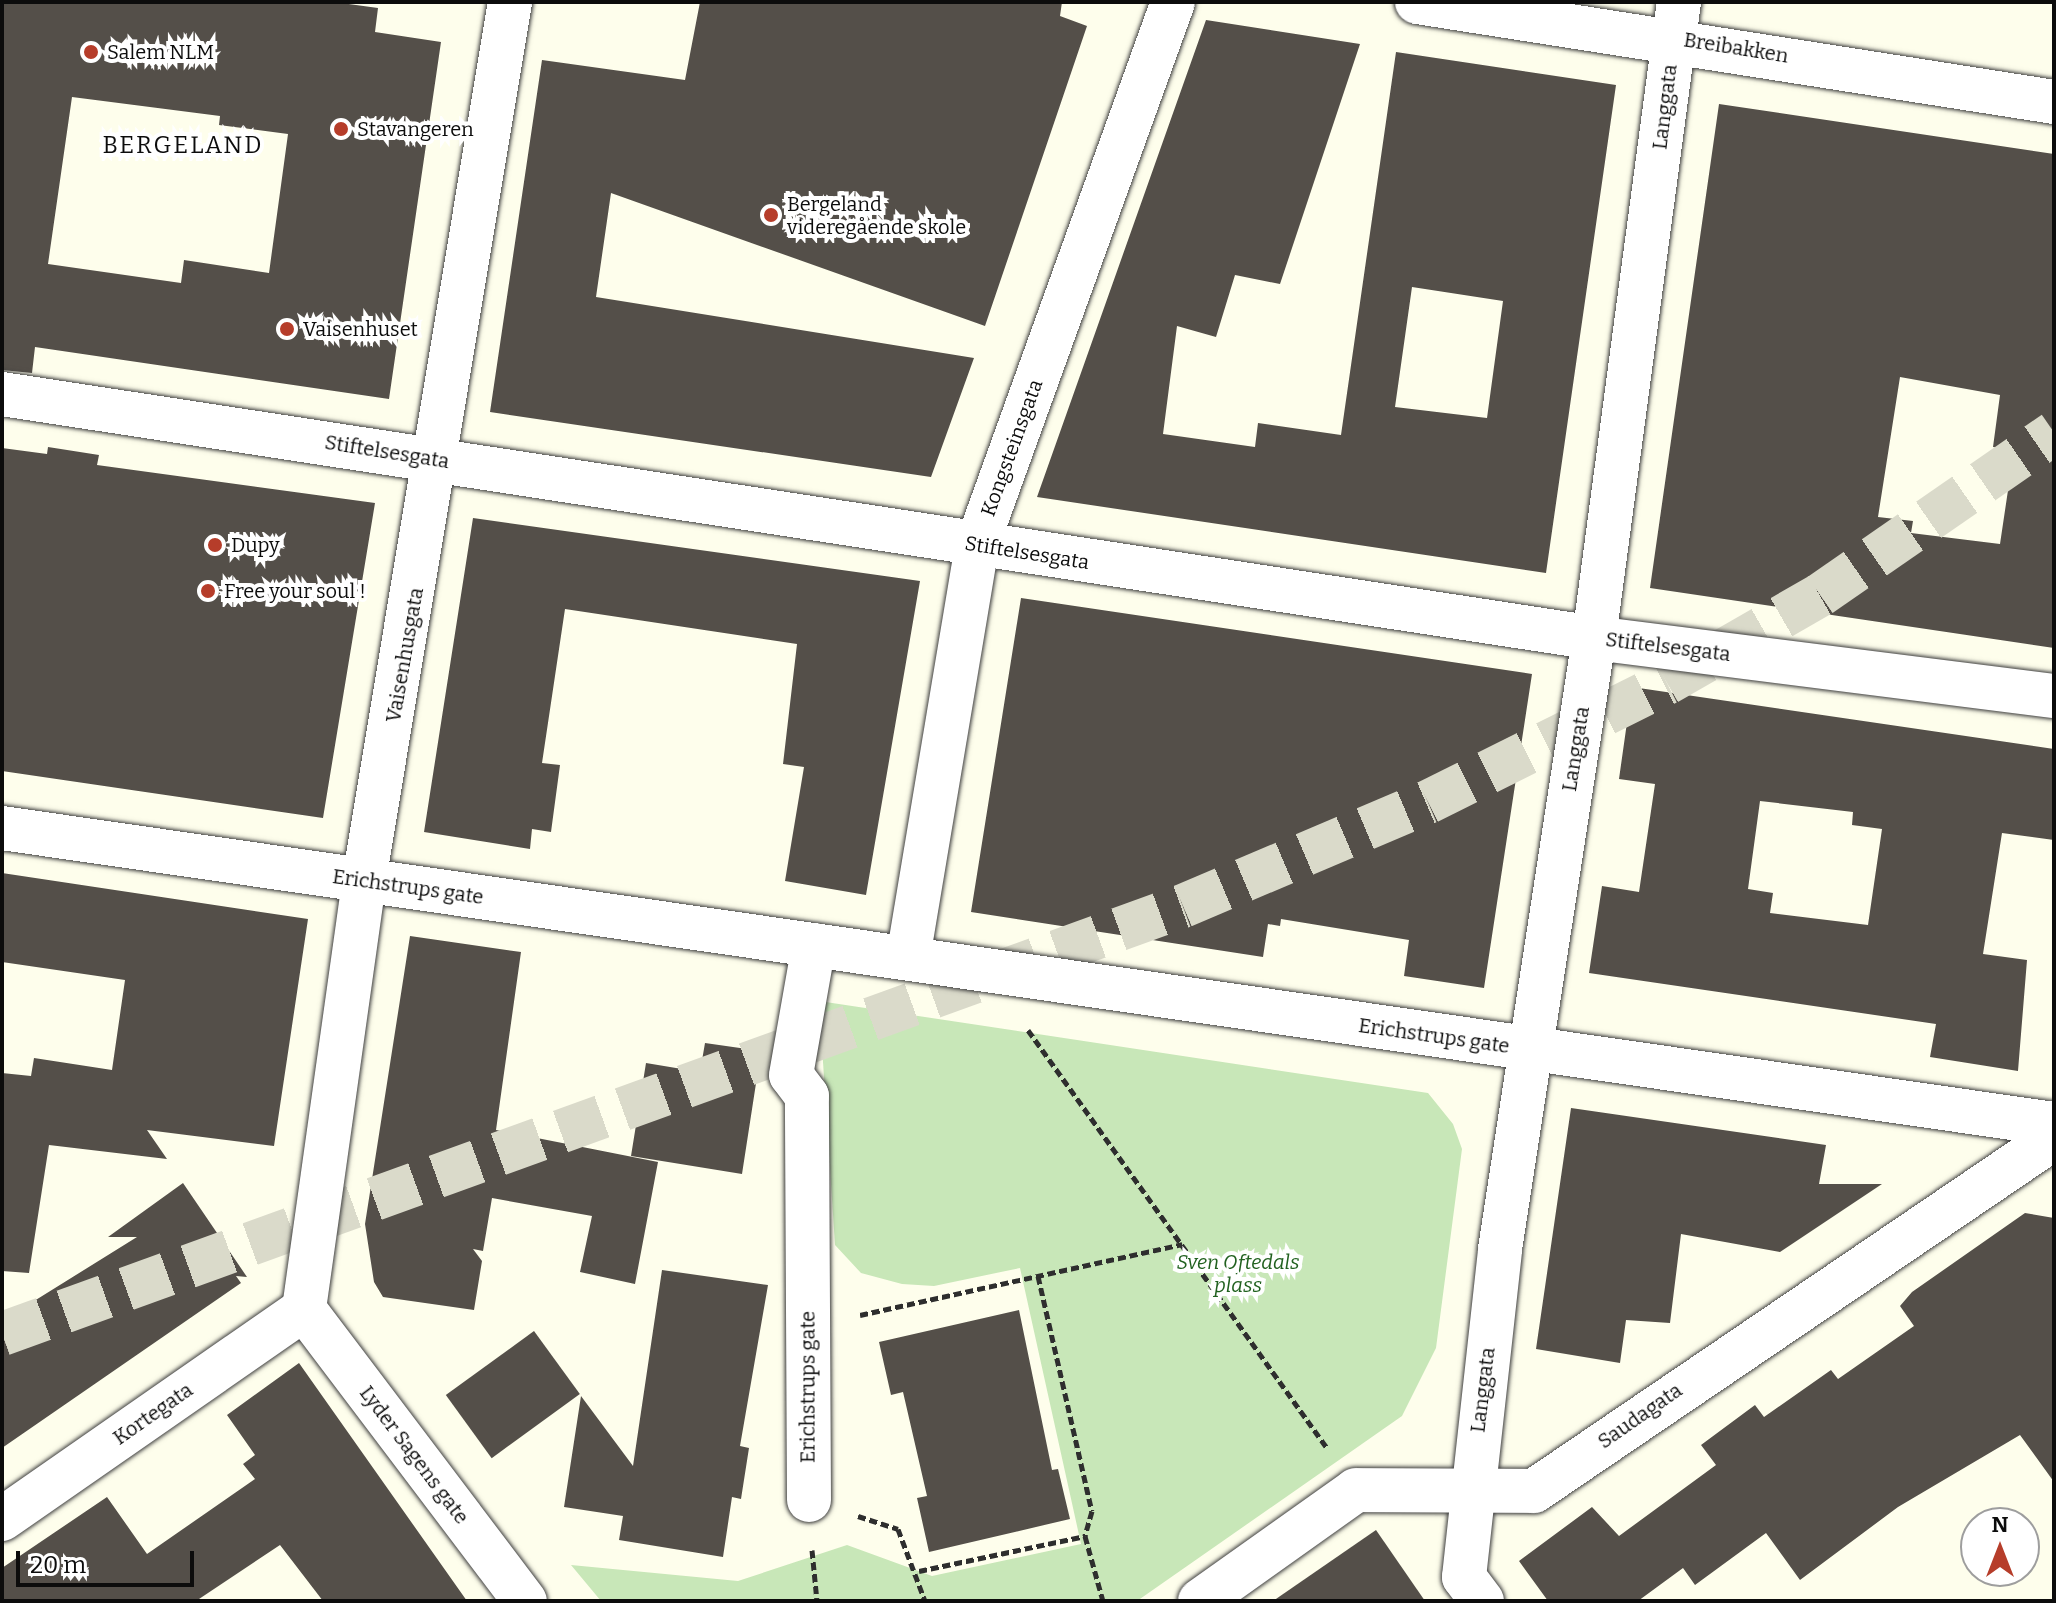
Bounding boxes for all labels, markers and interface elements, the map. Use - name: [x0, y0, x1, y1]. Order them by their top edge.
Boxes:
- street label: Breibakken: [1682, 28, 1790, 68]
- place label: Salem NLM: [107, 40, 214, 64]
- marker: Salem NLM: [82, 43, 100, 61]
- street label: Langgata: [1648, 63, 1682, 151]
- place label: Stavangeren: [357, 117, 474, 141]
- marker: Stavangeren: [332, 120, 350, 138]
- district label: BERGELAND: [102, 132, 264, 160]
- place label: Bergeland videregående skole: [787, 192, 966, 239]
- marker: Bergeland videregående skole: [762, 206, 780, 224]
- place label: Vaisenhuset: [303, 317, 418, 341]
- marker: Vaisenhuset: [278, 320, 296, 338]
- street label: Kongsteinsgata: [976, 376, 1048, 520]
- street label: Stiftelsesgata: [323, 430, 451, 474]
- street label: Stiftelsesgata: [963, 531, 1091, 575]
- place label: Dupy: [231, 533, 280, 557]
- marker: Dupy: [206, 536, 224, 554]
- place label: Free your soul !: [224, 579, 366, 603]
- marker: Free your soul !: [199, 582, 217, 600]
- street label: Vaisenhusgata: [381, 586, 429, 724]
- street label: Stiftelsesgata: [1604, 627, 1732, 667]
- street label: Langgata: [1557, 705, 1595, 793]
- street label: Erichstrups gate: [331, 865, 485, 909]
- street label: Erichstrups gate: [1357, 1014, 1511, 1058]
- park label: Sven Oftedals plass: [1176, 1251, 1300, 1298]
- street label: Erichstrups gate: [796, 1311, 820, 1463]
- street label: Langgata: [1466, 1346, 1500, 1434]
- street label: Kortegata: [109, 1378, 197, 1450]
- street label: Saudagata: [1593, 1378, 1687, 1454]
- street label: Lyder Sagens gate: [354, 1381, 474, 1529]
- north arrow: [1960, 1507, 2040, 1587]
- text: N: [1992, 1511, 2008, 1538]
- scale bar: [20, 1535, 198, 1585]
- text: 20 m: [30, 1551, 86, 1579]

